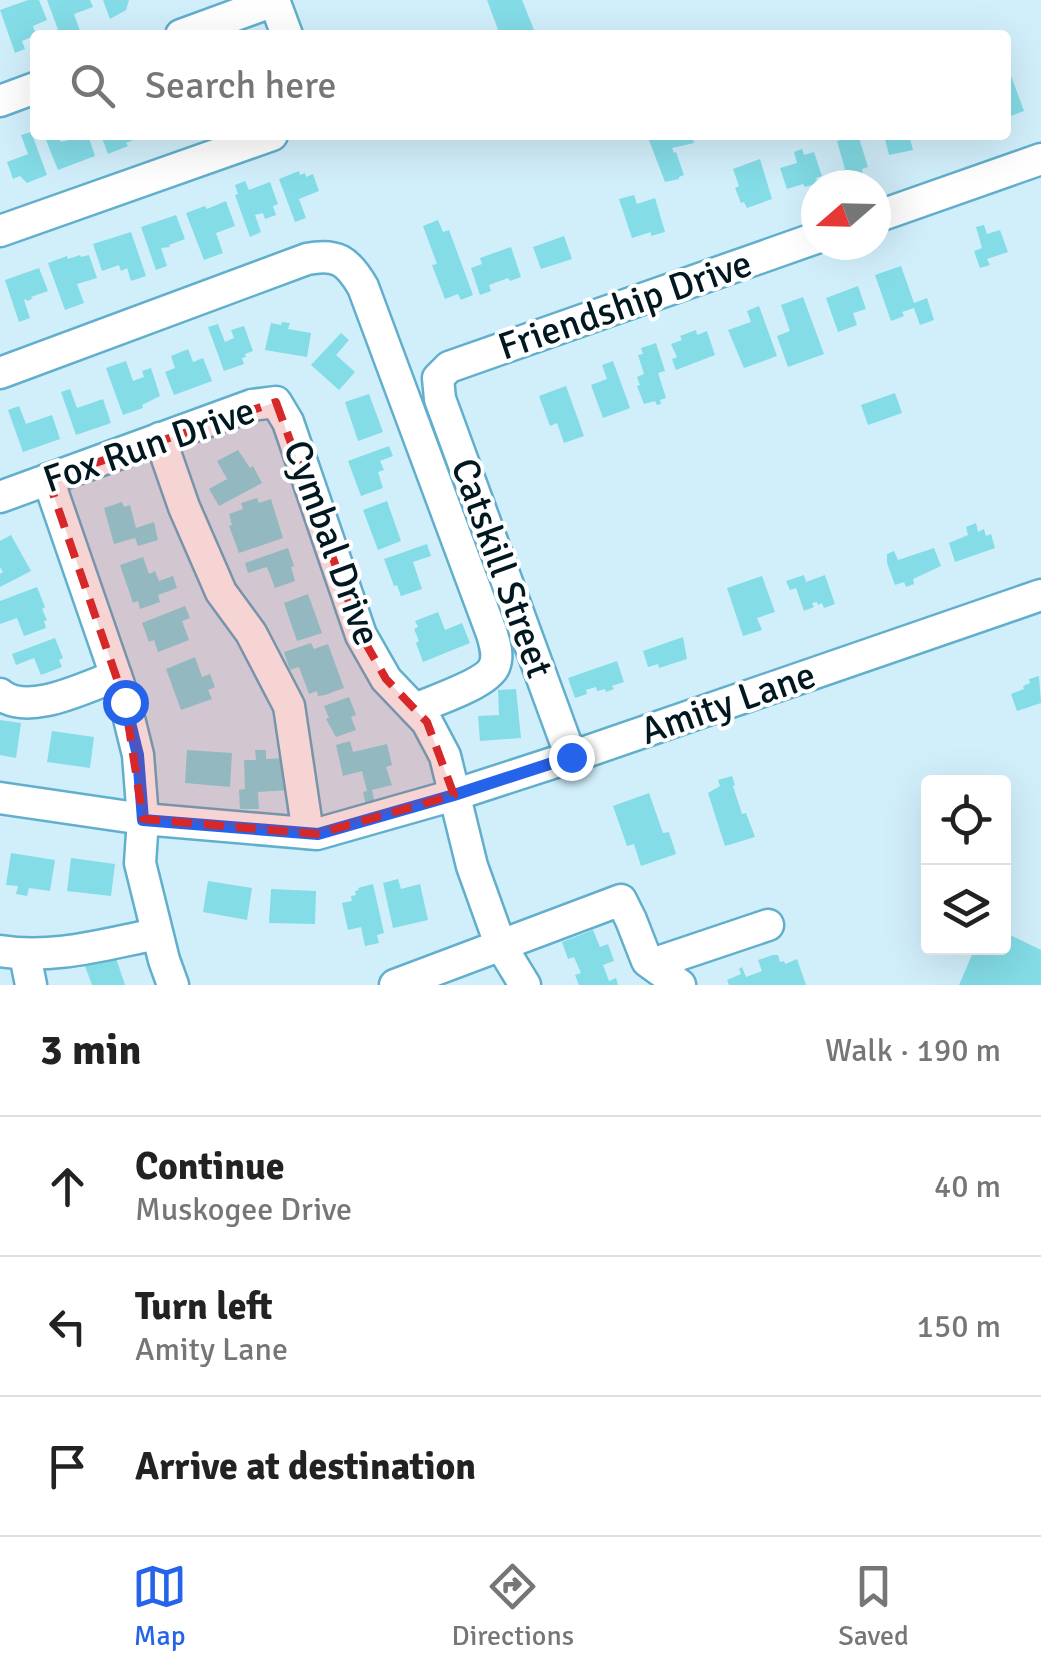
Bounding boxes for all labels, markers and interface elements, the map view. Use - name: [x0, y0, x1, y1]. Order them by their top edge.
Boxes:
- search box: [30, 30, 1011, 140]
- icon: search: [65, 58, 120, 113]
- text: Search here: [145, 62, 337, 109]
- north arrow: [801, 170, 891, 260]
- street label: Friendship Drive: [492, 240, 758, 370]
- street label: Fox Run Drive: [37, 387, 261, 503]
- street label: Cymbal Drive: [273, 434, 391, 652]
- street label: Catskill Street: [441, 452, 563, 684]
- street label: Amity Lane: [634, 651, 822, 755]
- route start: [103, 680, 149, 726]
- route end: [549, 735, 595, 781]
- map controls: [921, 775, 1011, 955]
- button: locate: [921, 775, 1011, 865]
- button: layers: [921, 865, 1011, 955]
- text: 3 min: [40, 1025, 141, 1076]
- text: Walk · 190 m: [825, 1031, 1001, 1070]
- text: Continue: [135, 1143, 285, 1190]
- icon: ahead: [40, 1159, 95, 1214]
- text: 40 m: [934, 1167, 1001, 1206]
- text: Muskogee Drive: [135, 1190, 352, 1229]
- text: Turn left: [135, 1283, 273, 1330]
- icon: left: [40, 1299, 95, 1354]
- text: 150 m: [917, 1307, 1001, 1346]
- text: Amity Lane: [135, 1330, 288, 1369]
- icon: arrive: [40, 1439, 95, 1494]
- text: Arrive at destination: [135, 1443, 476, 1490]
- tab: Map: [132, 1559, 187, 1653]
- tab: Directions: [452, 1559, 574, 1653]
- tab: Saved: [838, 1559, 909, 1653]

